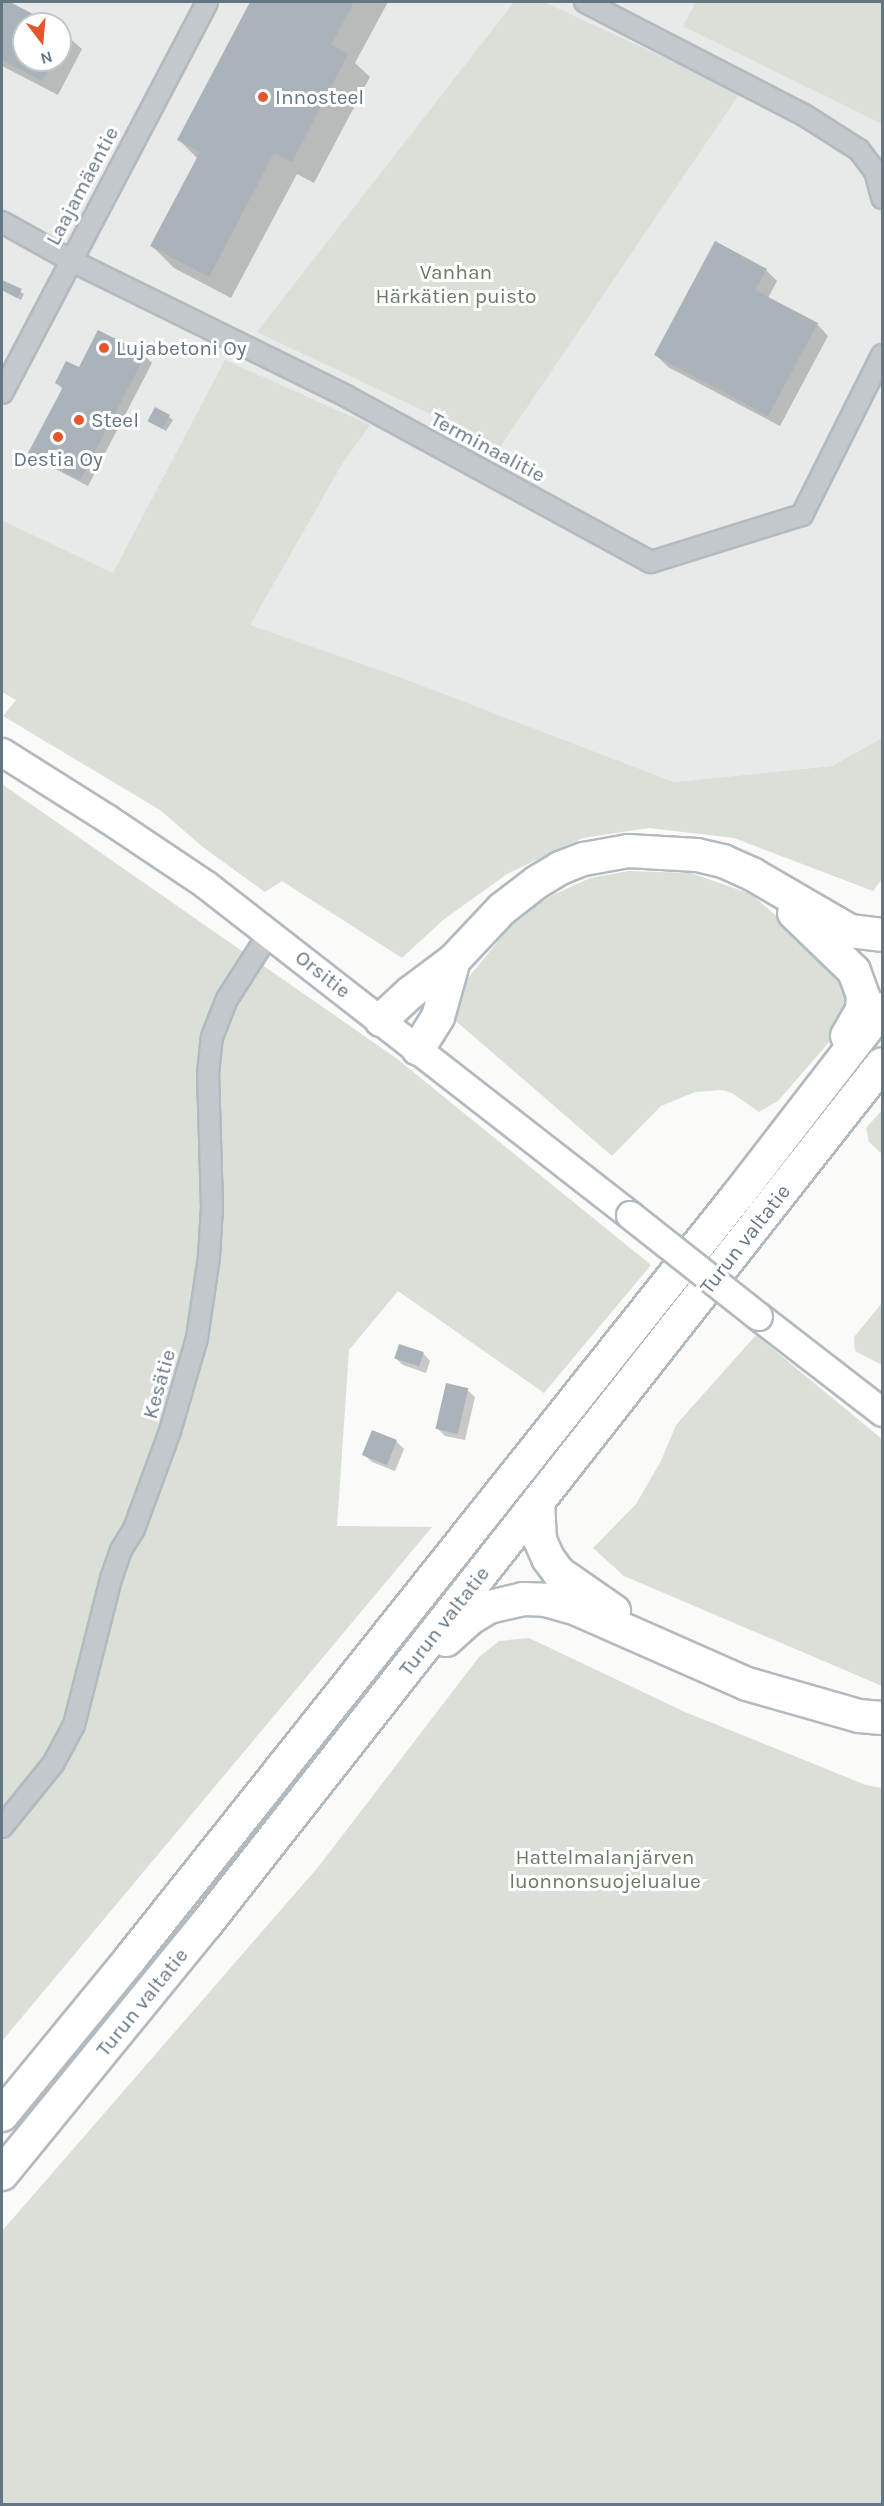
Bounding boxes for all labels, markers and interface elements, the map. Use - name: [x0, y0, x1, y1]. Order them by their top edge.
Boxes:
- north arrow: [12, 12, 72, 72]
- text: N: [38, 47, 55, 69]
- place label: Innosteel: [275, 84, 364, 110]
- marker: Innosteel: [256, 90, 270, 104]
- street label: Laajamäentie: [40, 122, 124, 250]
- park label: Vanhan Härkätien puisto: [376, 259, 536, 309]
- place label: Lujabetoni Oy: [116, 335, 247, 361]
- marker: Lujabetoni Oy: [97, 341, 111, 355]
- street label: Terminaalitie: [426, 406, 550, 488]
- place label: Steel: [91, 407, 139, 433]
- marker: Steel: [72, 413, 86, 427]
- marker: Destia Oy: [51, 430, 65, 444]
- place label: Destia Oy: [13, 446, 103, 472]
- street label: Orsitie: [290, 945, 356, 1003]
- street label: Turun valtatie: [694, 1179, 796, 1299]
- street label: Kesätie: [137, 1346, 181, 1422]
- street label: Turun valtatie: [393, 1561, 495, 1681]
- park label: Hattelmalanjärven luonnonsuojelualue: [509, 1844, 701, 1894]
- street label: Turun valtatie: [91, 1943, 193, 2061]

